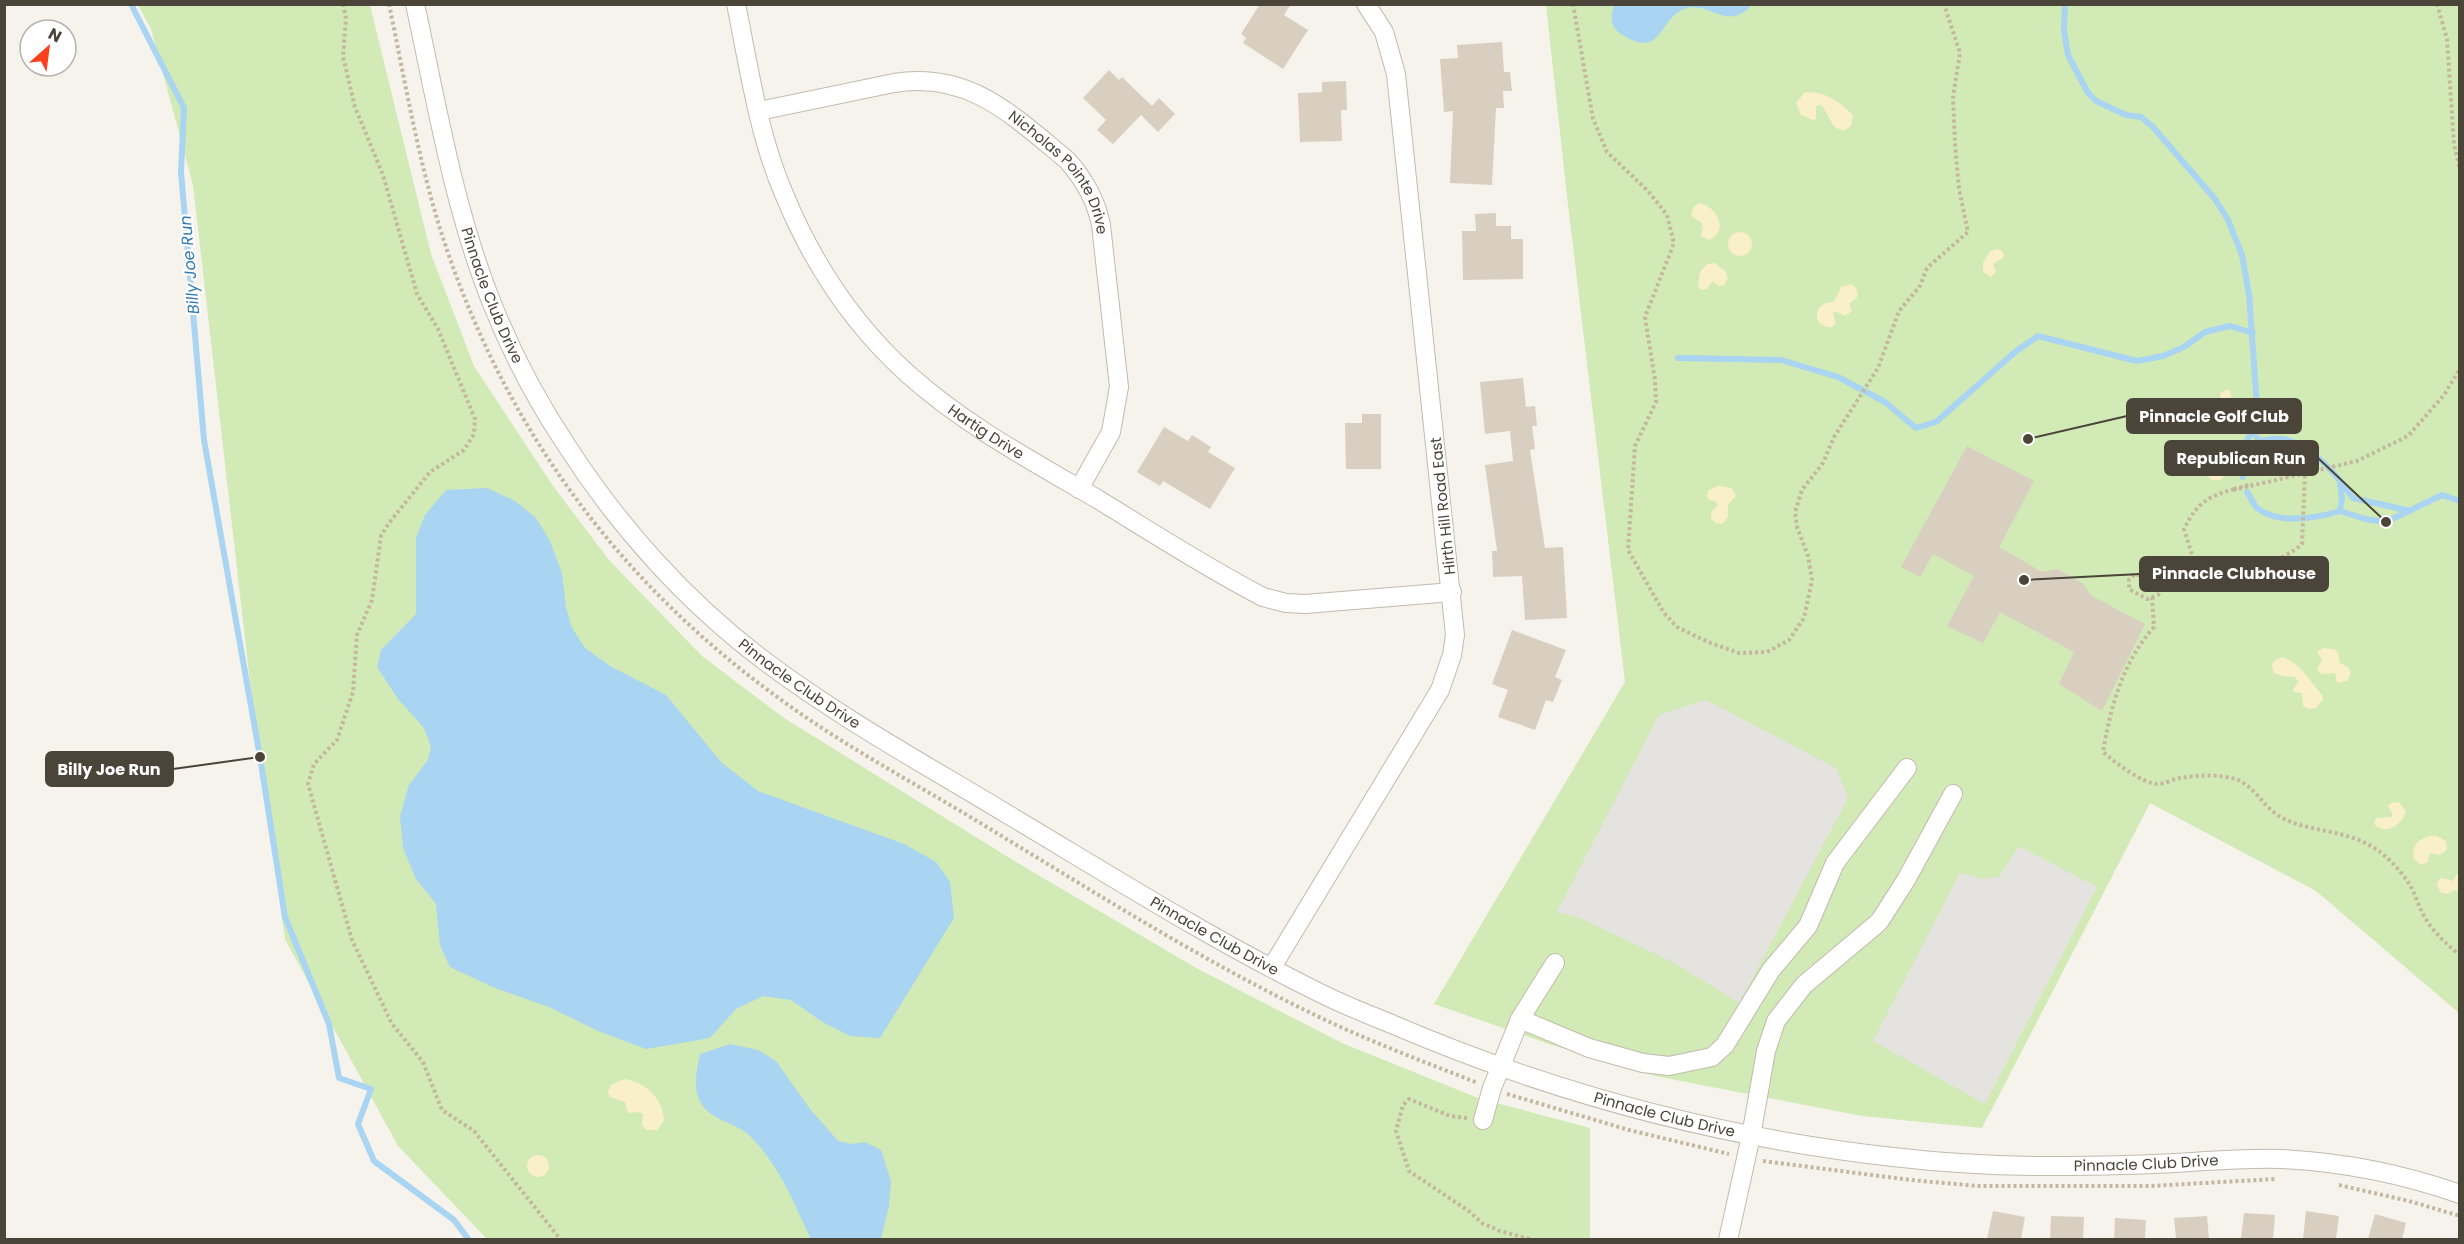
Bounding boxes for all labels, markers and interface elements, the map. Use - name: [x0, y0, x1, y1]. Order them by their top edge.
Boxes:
- north arrow: [18, 18, 78, 78]
- text: N: [44, 22, 66, 48]
- street label: Nicholas Pointe Drive: [1004, 105, 1113, 235]
- water label: Billy Joe Run: [174, 215, 205, 315]
- street label: Pinnacle Club Drive: [456, 225, 528, 367]
- street label: Hartig Drive: [944, 399, 1028, 464]
- callout: Pinnacle Golf Club: [2127, 399, 2301, 433]
- text: Pinnacle Golf Club: [2139, 405, 2289, 428]
- street label: Hirth Hill Road East: [1425, 436, 1460, 576]
- callout: Republican Run: [2165, 441, 2318, 475]
- text: Republican Run: [2177, 447, 2305, 470]
- callout: Pinnacle Clubhouse: [2140, 557, 2328, 591]
- text: Pinnacle Clubhouse: [2152, 562, 2316, 585]
- street label: Pinnacle Club Drive: [734, 633, 865, 733]
- callout: Billy Joe Run: [46, 752, 173, 786]
- text: Billy Joe Run: [58, 758, 160, 781]
- street label: Pinnacle Club Drive: [1146, 891, 1283, 980]
- street label: Pinnacle Club Drive: [1592, 1086, 1737, 1142]
- street label: Pinnacle Club Drive: [2074, 1149, 2219, 1176]

